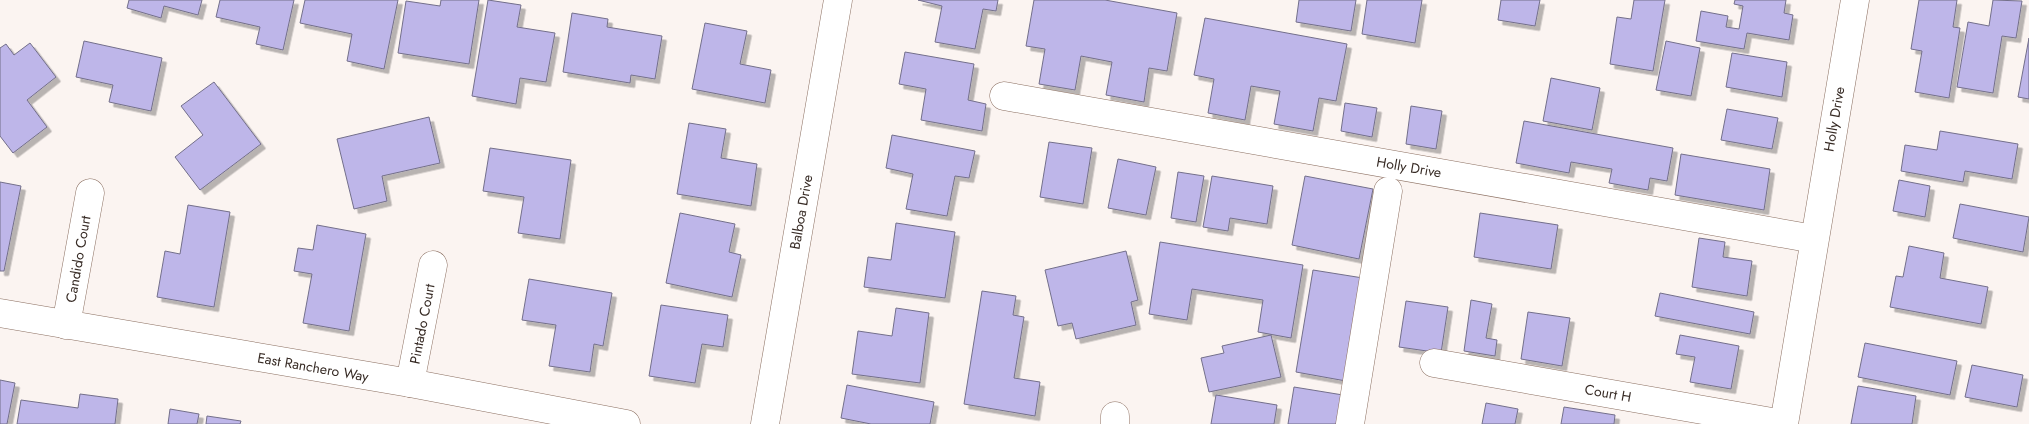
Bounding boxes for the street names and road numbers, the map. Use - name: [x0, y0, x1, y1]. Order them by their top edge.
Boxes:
- street label: Holly Drive: [1818, 85, 1850, 153]
- street label: Holly Drive: [1375, 151, 1443, 183]
- street label: Balboa Drive: [785, 173, 817, 251]
- street label: Candido Court: [61, 213, 96, 304]
- street label: Pintado Court: [404, 282, 440, 366]
- street label: East Ranchero Way: [256, 347, 371, 387]
- street label: Court H: [1583, 379, 1633, 407]

